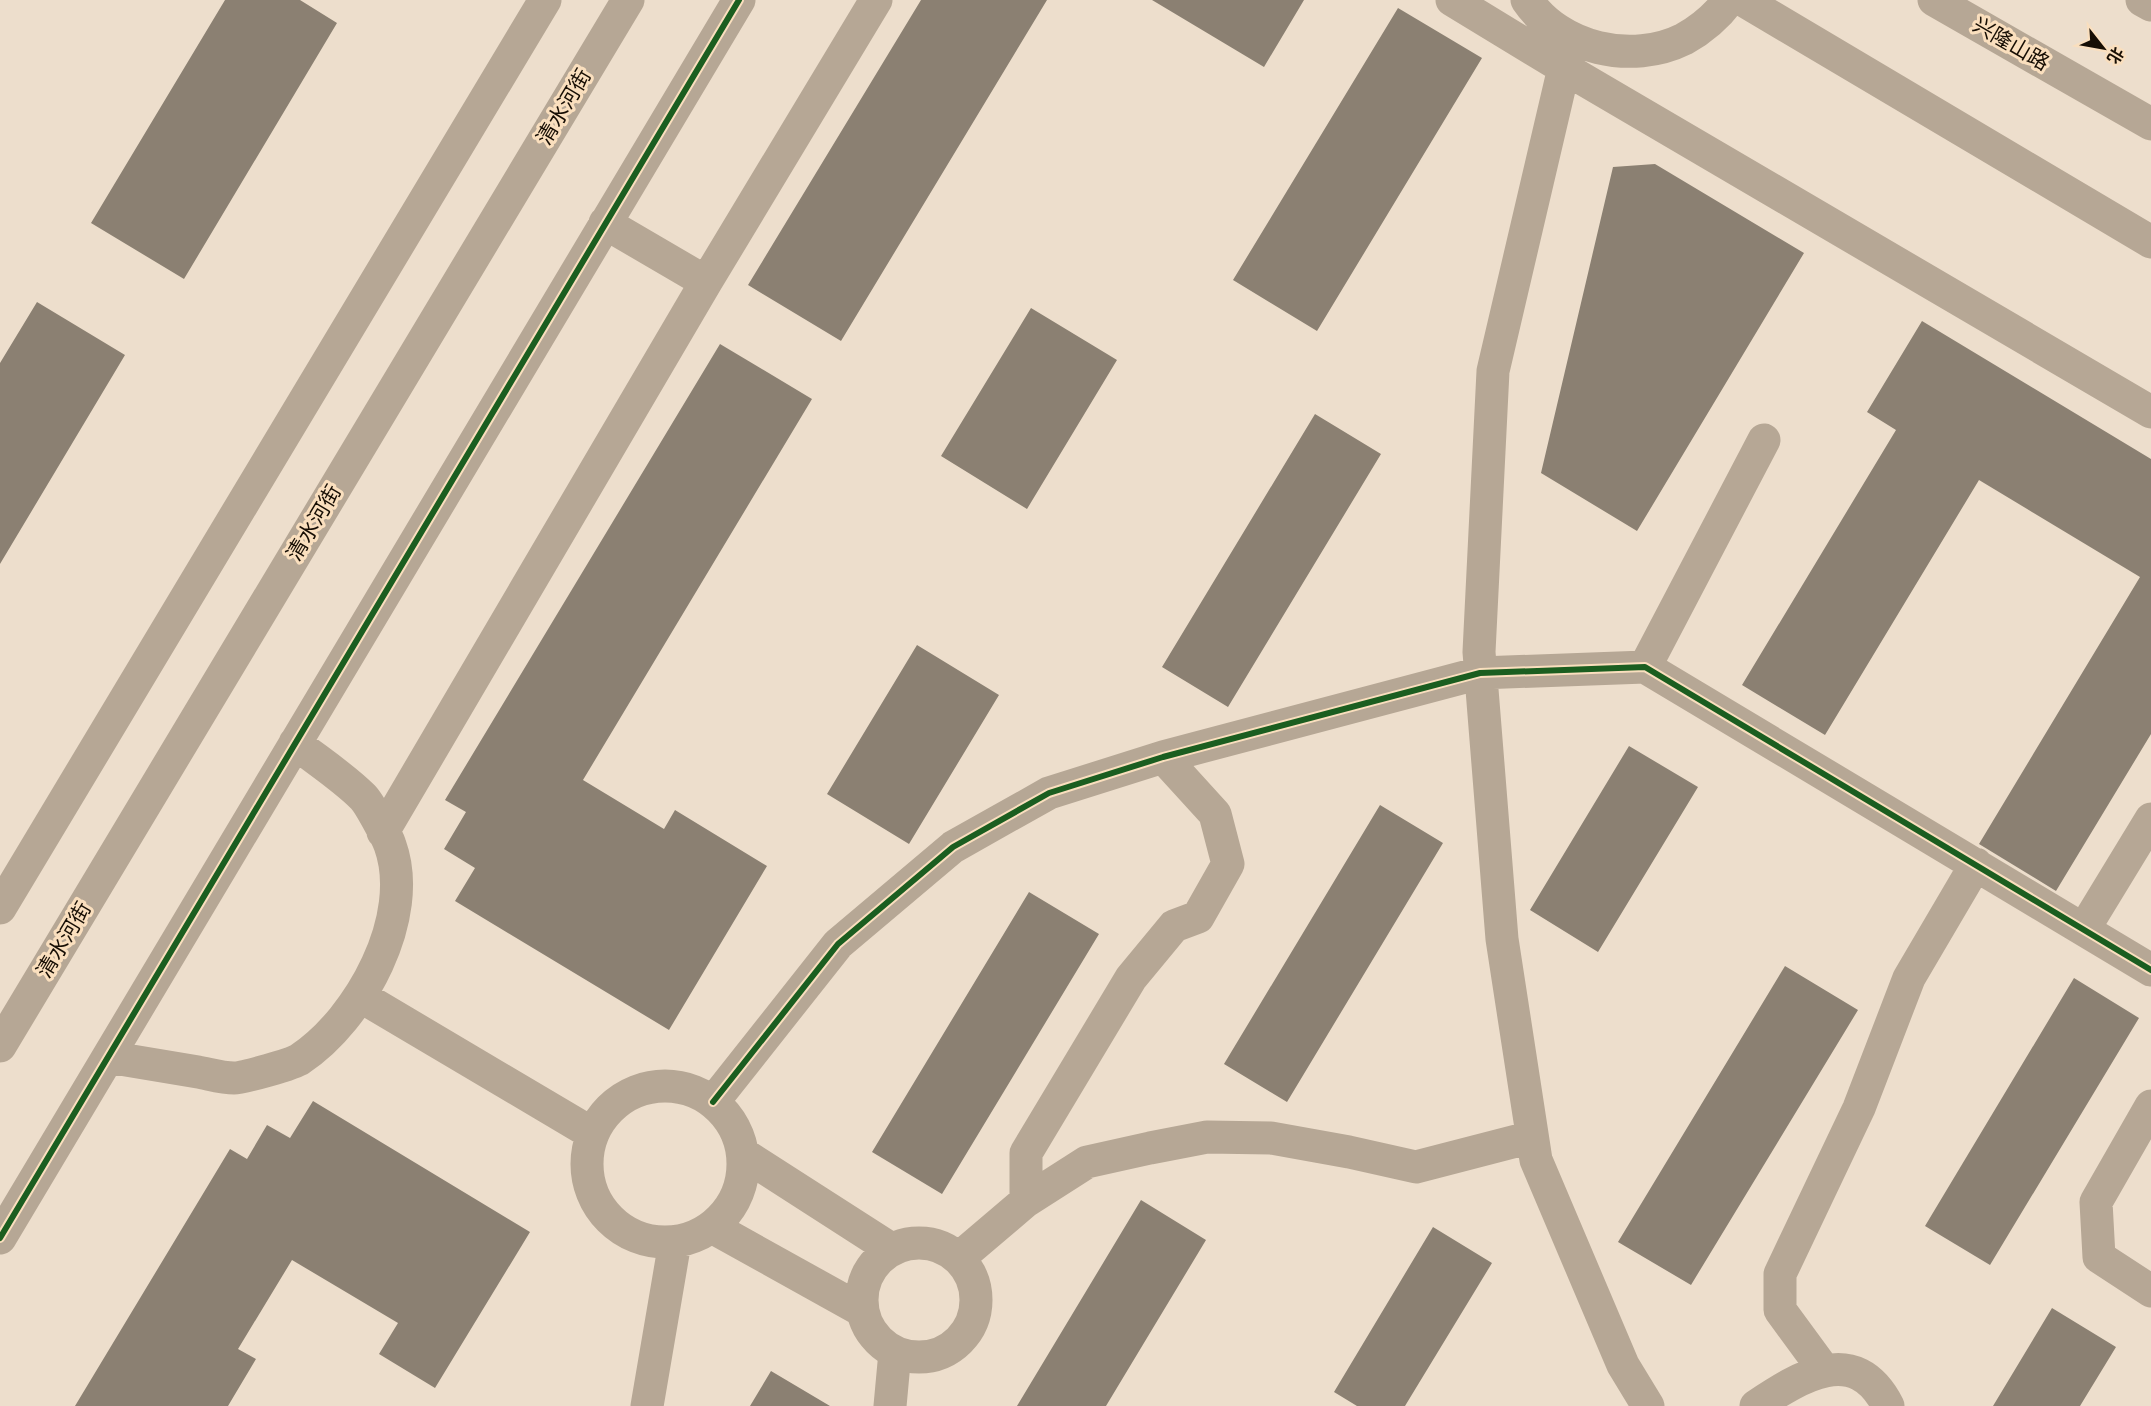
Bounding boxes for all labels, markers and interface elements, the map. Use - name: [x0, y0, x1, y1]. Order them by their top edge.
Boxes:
- street label: 兴隆山路: [1969, 12, 2054, 75]
- north arrow: [2073, 18, 2133, 78]
- text: 北: [2103, 44, 2129, 68]
- street label: 清水河街: [531, 64, 596, 149]
- street label: 清水河街: [281, 480, 346, 565]
- street label: 清水河街: [31, 897, 96, 982]

